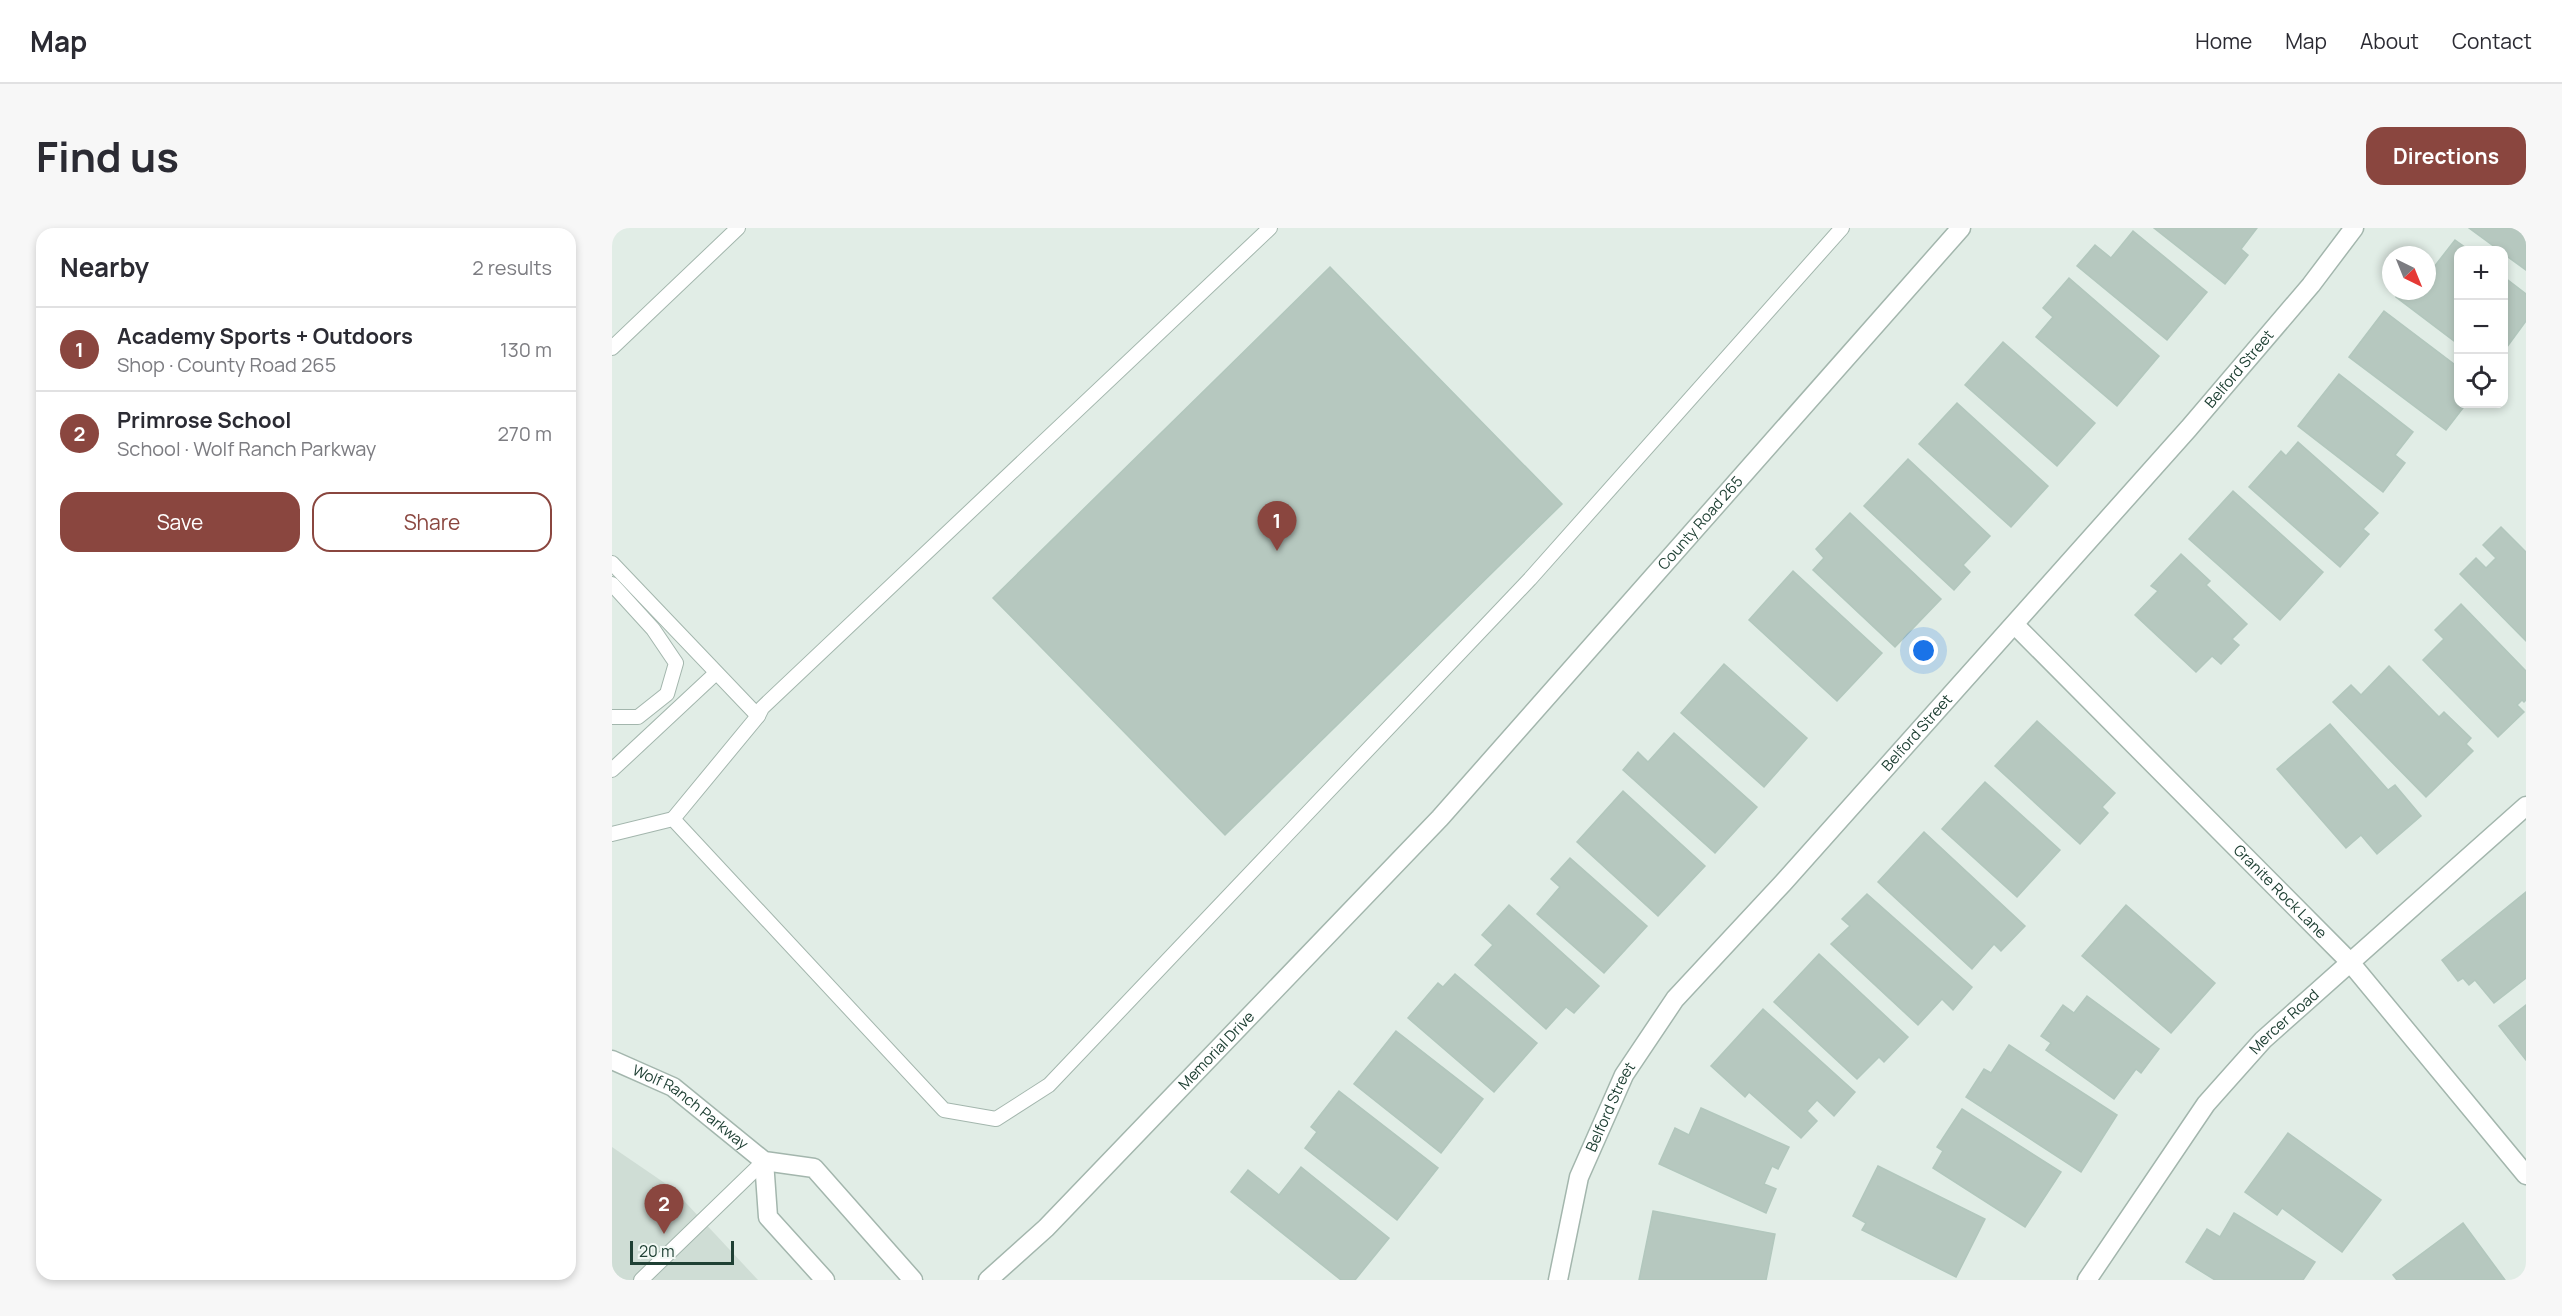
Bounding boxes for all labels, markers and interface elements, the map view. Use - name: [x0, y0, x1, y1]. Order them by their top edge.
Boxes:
- text: Map: [30, 22, 87, 60]
- text: Home: [2195, 27, 2252, 55]
- text: Map: [2285, 27, 2327, 55]
- text: About: [2360, 27, 2419, 55]
- text: Contact: [2452, 27, 2532, 55]
- text: Find us: [36, 127, 179, 185]
- button: Directions: [2366, 127, 2526, 185]
- north arrow: [2382, 246, 2436, 300]
- map controls: [2454, 246, 2508, 408]
- button: +: [2454, 246, 2508, 300]
- text: Nearby: [60, 249, 149, 285]
- text: 2 results: [472, 254, 552, 281]
- button: −: [2454, 300, 2508, 354]
- text: Academy Sports + Outdoors: [117, 321, 413, 351]
- street label: Belford Street: [2200, 325, 2278, 412]
- text: 1: [75, 336, 84, 363]
- text: 130 m: [500, 336, 552, 363]
- text: Shop · County Road 265: [117, 351, 336, 378]
- button: locate: [2454, 354, 2508, 408]
- text: Primrose School: [117, 405, 291, 435]
- text: 2: [74, 420, 85, 447]
- text: 270 m: [497, 420, 552, 447]
- text: School · Wolf Ranch Parkway: [117, 435, 376, 462]
- street label: County Road 265: [1653, 471, 1747, 574]
- button: Save: [60, 492, 300, 552]
- button: Share: [312, 492, 552, 552]
- pin: 1: [1258, 502, 1296, 551]
- your location: [1909, 636, 1938, 665]
- street label: Belford Street: [1877, 689, 1957, 775]
- street label: Granite Rock Lane: [2229, 840, 2332, 943]
- street label: Mercer Road: [2244, 984, 2323, 1059]
- street label: Memorial Drive: [1173, 1006, 1259, 1094]
- street label: Belford Street: [1580, 1057, 1640, 1155]
- street label: Wolf Ranch Parkway: [629, 1059, 753, 1154]
- pin: 2: [644, 1184, 684, 1234]
- scale bar: [630, 1238, 734, 1266]
- text: 20 m: [639, 1240, 675, 1262]

